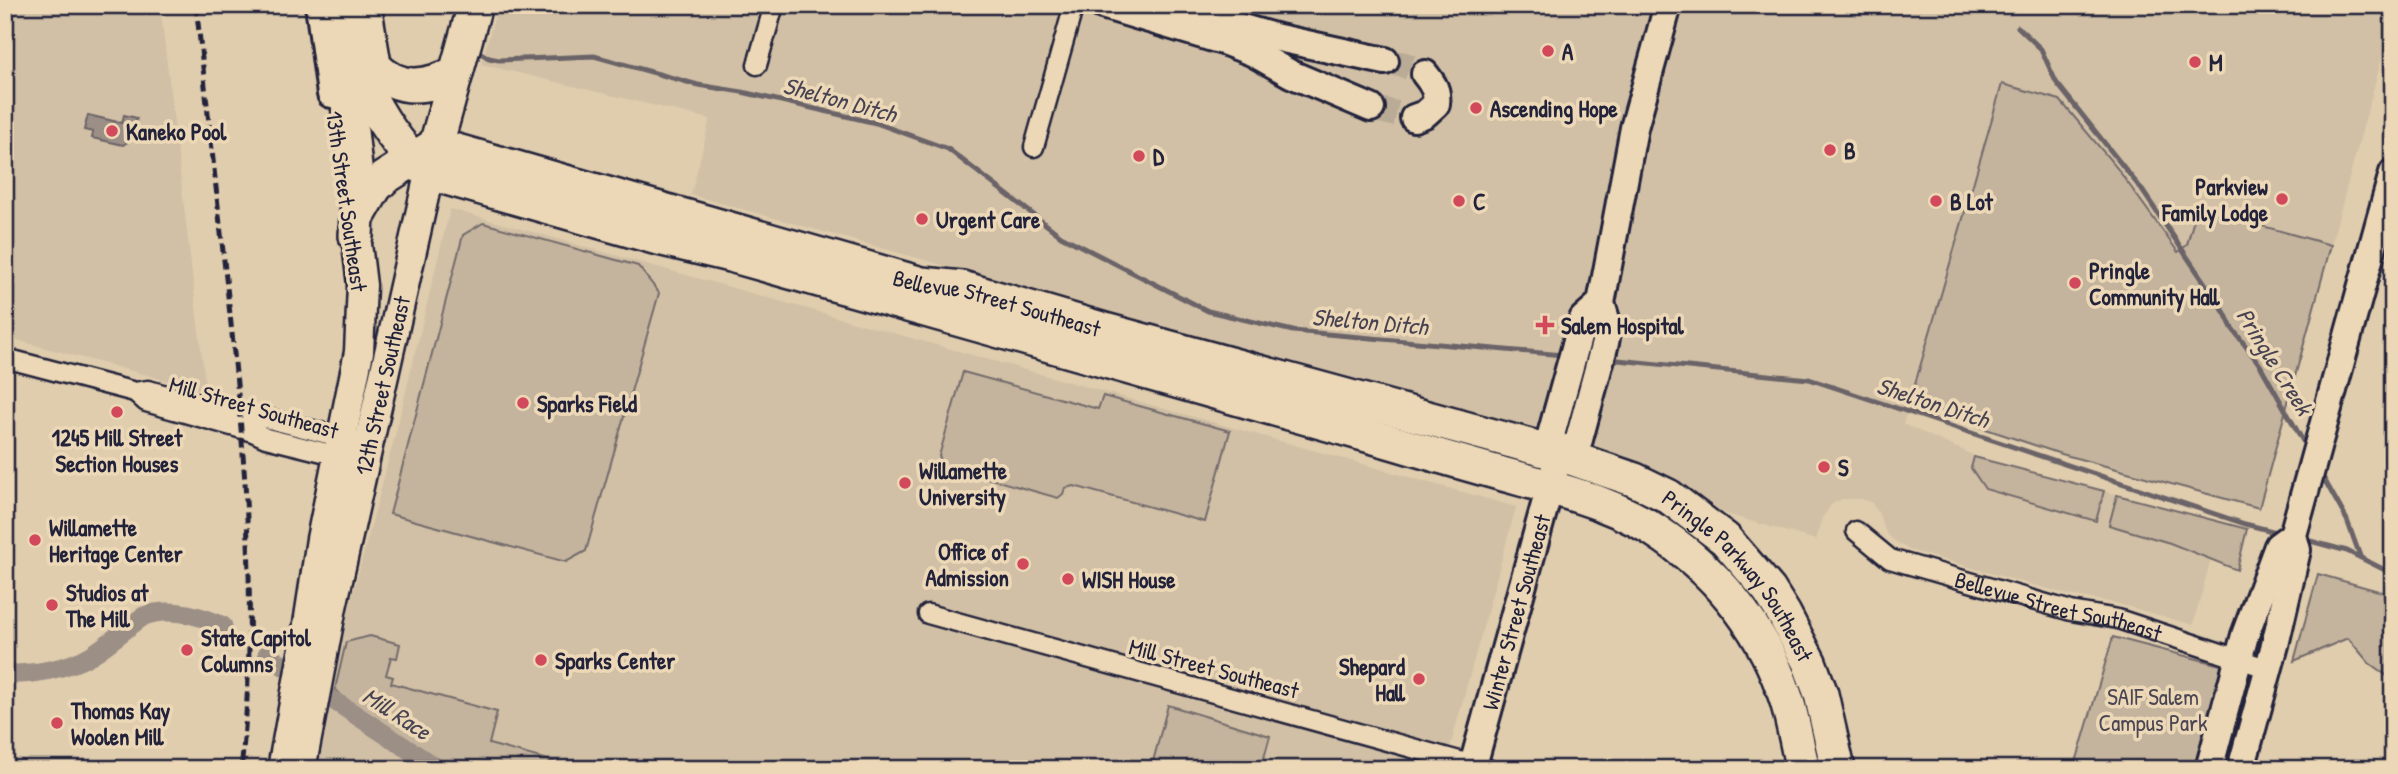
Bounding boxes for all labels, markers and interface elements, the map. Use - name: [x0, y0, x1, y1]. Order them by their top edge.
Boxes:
- place label: A: [1562, 36, 1574, 67]
- marker: A: [1540, 43, 1556, 59]
- place label: M: [2209, 47, 2223, 78]
- marker: M: [2187, 54, 2203, 70]
- water label: Shelton Ditch: [780, 69, 902, 130]
- place label: Ascending Hope: [1490, 93, 1618, 125]
- marker: Ascending Hope: [1468, 100, 1484, 116]
- street label: 13th Street Southeast: [319, 109, 375, 294]
- place label: Kaneko Pool: [126, 116, 227, 147]
- marker: Kaneko Pool: [104, 123, 120, 139]
- place label: B: [1844, 135, 1856, 166]
- place label: D: [1153, 141, 1165, 172]
- marker: B: [1822, 142, 1838, 158]
- marker: D: [1131, 148, 1147, 164]
- place label: Parkview Family Lodge: [2161, 171, 2269, 229]
- place label: C: [1473, 186, 1486, 217]
- place label: B Lot: [1950, 186, 1994, 217]
- marker: Parkview Family Lodge: [2274, 191, 2290, 207]
- marker: C: [1451, 193, 1467, 209]
- marker: B Lot: [1928, 193, 1944, 209]
- place label: Urgent Care: [936, 204, 1041, 236]
- marker: Urgent Care: [914, 211, 930, 227]
- place label: Pringle Community Hall: [2089, 255, 2221, 313]
- street label: Bellevue Street Southeast: [890, 261, 1106, 344]
- marker: Pringle Community Hall: [2067, 275, 2083, 291]
- street label: 12th Street Southeast: [347, 292, 417, 478]
- water label: Shelton Ditch: [1311, 300, 1431, 342]
- water label: Pringle Creek: [2229, 301, 2322, 423]
- place label: Salem Hospital: [1561, 310, 1685, 342]
- marker: Salem Hospital: [1535, 315, 1555, 335]
- street label: Mill Street Southeast: [166, 368, 343, 446]
- water label: Shelton Ditch: [1873, 369, 1995, 436]
- place label: Sparks Field: [537, 388, 637, 420]
- marker: Sparks Field: [515, 395, 531, 411]
- marker: 1245 Mill Street Section Houses: [109, 404, 125, 420]
- place label: 1245 Mill Street Section Houses: [52, 422, 183, 479]
- place label: S: [1838, 452, 1849, 483]
- place label: Willamette University: [919, 455, 1008, 513]
- marker: S: [1816, 459, 1832, 475]
- marker: Willamette University: [897, 475, 913, 491]
- street label: Pringle Parkway Southeast: [1656, 482, 1822, 668]
- street label: Winter Street Southeast: [1474, 510, 1557, 713]
- place label: Willamette Heritage Center: [49, 512, 183, 570]
- marker: Willamette Heritage Center: [27, 532, 43, 548]
- place label: Office of Admission: [925, 536, 1010, 593]
- marker: Office of Admission: [1015, 556, 1031, 572]
- street label: Bellevue Street Southeast: [1951, 563, 2167, 648]
- place label: WISH House: [1082, 564, 1176, 595]
- marker: WISH House: [1060, 571, 1076, 587]
- place label: Studios at The Mill: [65, 577, 149, 634]
- marker: Studios at The Mill: [44, 597, 60, 613]
- place label: State Capitol Columns: [201, 622, 312, 679]
- street label: Mill Street Southeast: [1126, 630, 1303, 706]
- marker: State Capitol Columns: [179, 642, 195, 658]
- place label: Sparks Center: [555, 645, 675, 677]
- place label: Shepard Hall: [1339, 651, 1406, 708]
- marker: Sparks Center: [533, 652, 549, 668]
- marker: Shepard Hall: [1411, 671, 1427, 687]
- water label: Mill Race: [357, 679, 438, 748]
- park label: SAIF Salem Campus Park: [2099, 681, 2208, 738]
- place label: Thomas Kay Woolen Mill: [70, 695, 171, 752]
- marker: Thomas Kay Woolen Mill: [49, 715, 65, 731]

